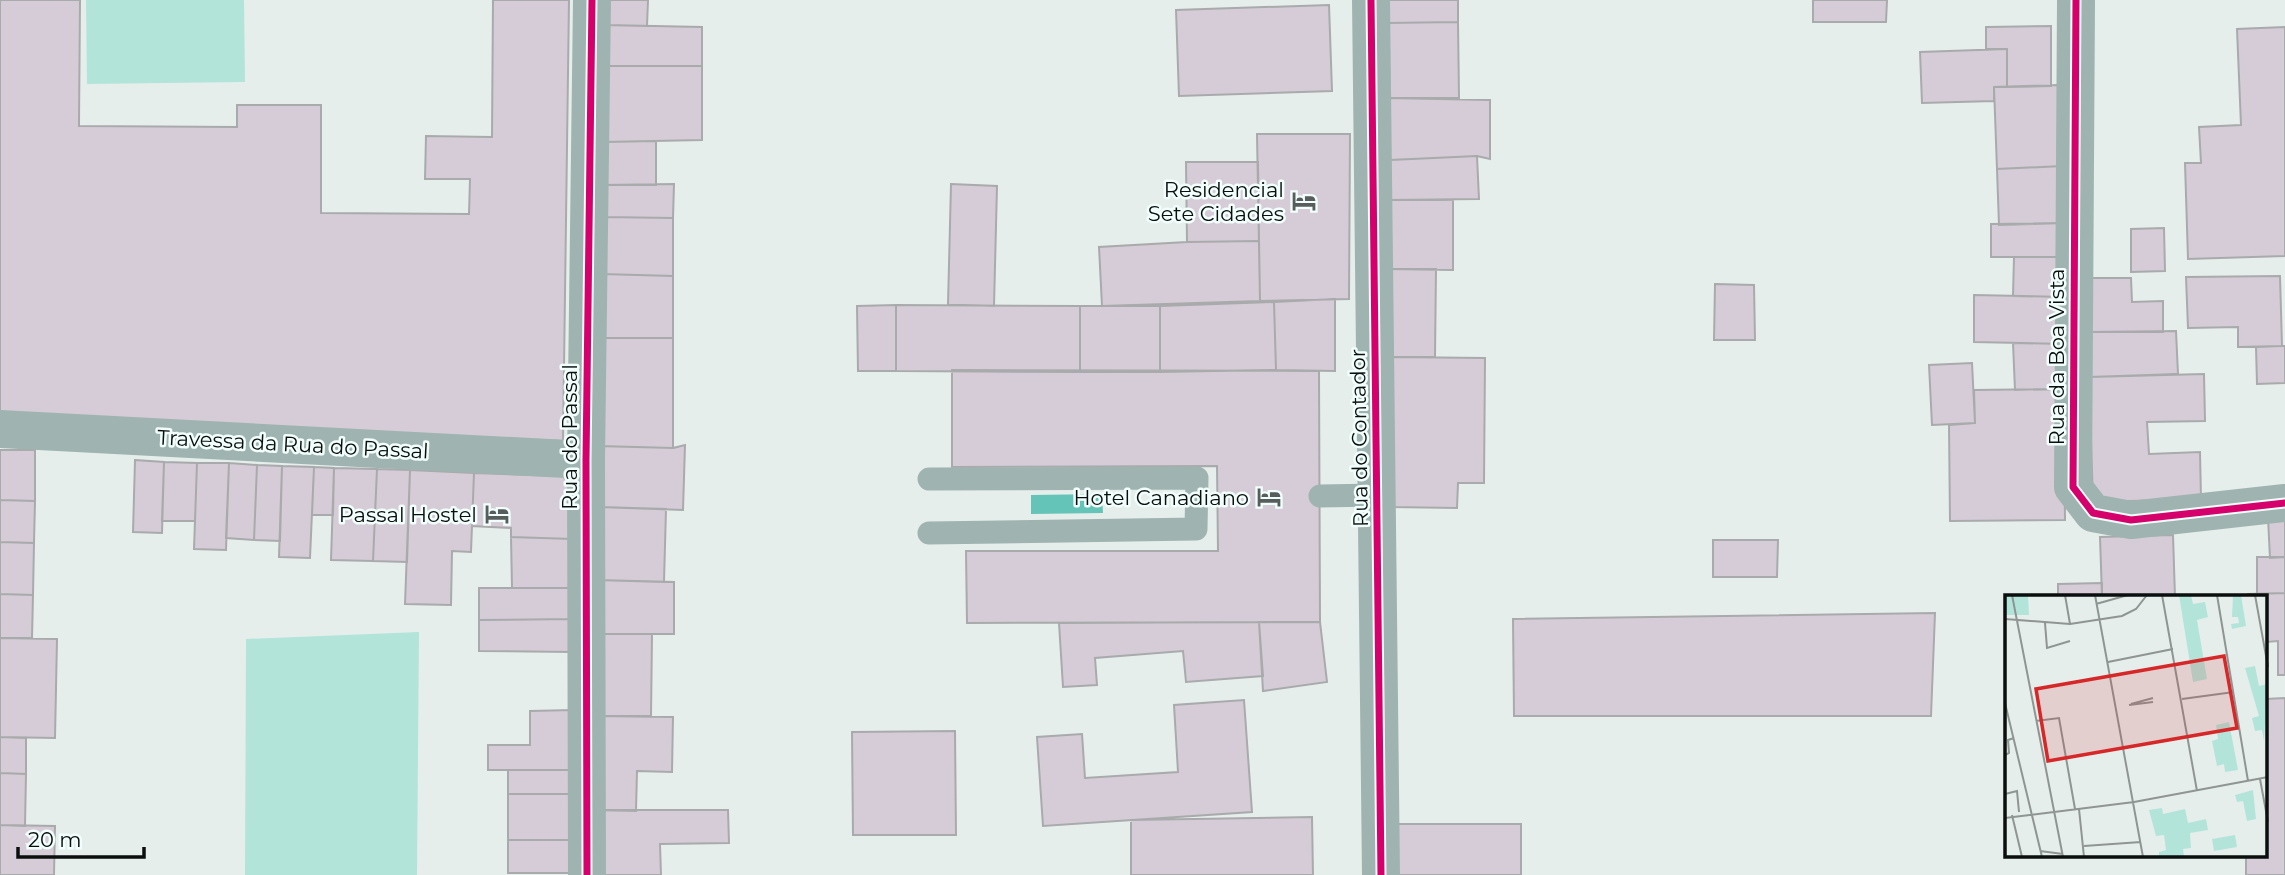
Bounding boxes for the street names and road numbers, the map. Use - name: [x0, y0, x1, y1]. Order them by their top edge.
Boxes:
- street label: Rua da Boa Vista: [2044, 269, 2069, 445]
- street label: Rua do Contador: [1345, 349, 1373, 527]
- street label: Rua do Passal: [557, 364, 582, 510]
- street label: Travessa da Rua do Passal: [157, 424, 429, 464]

